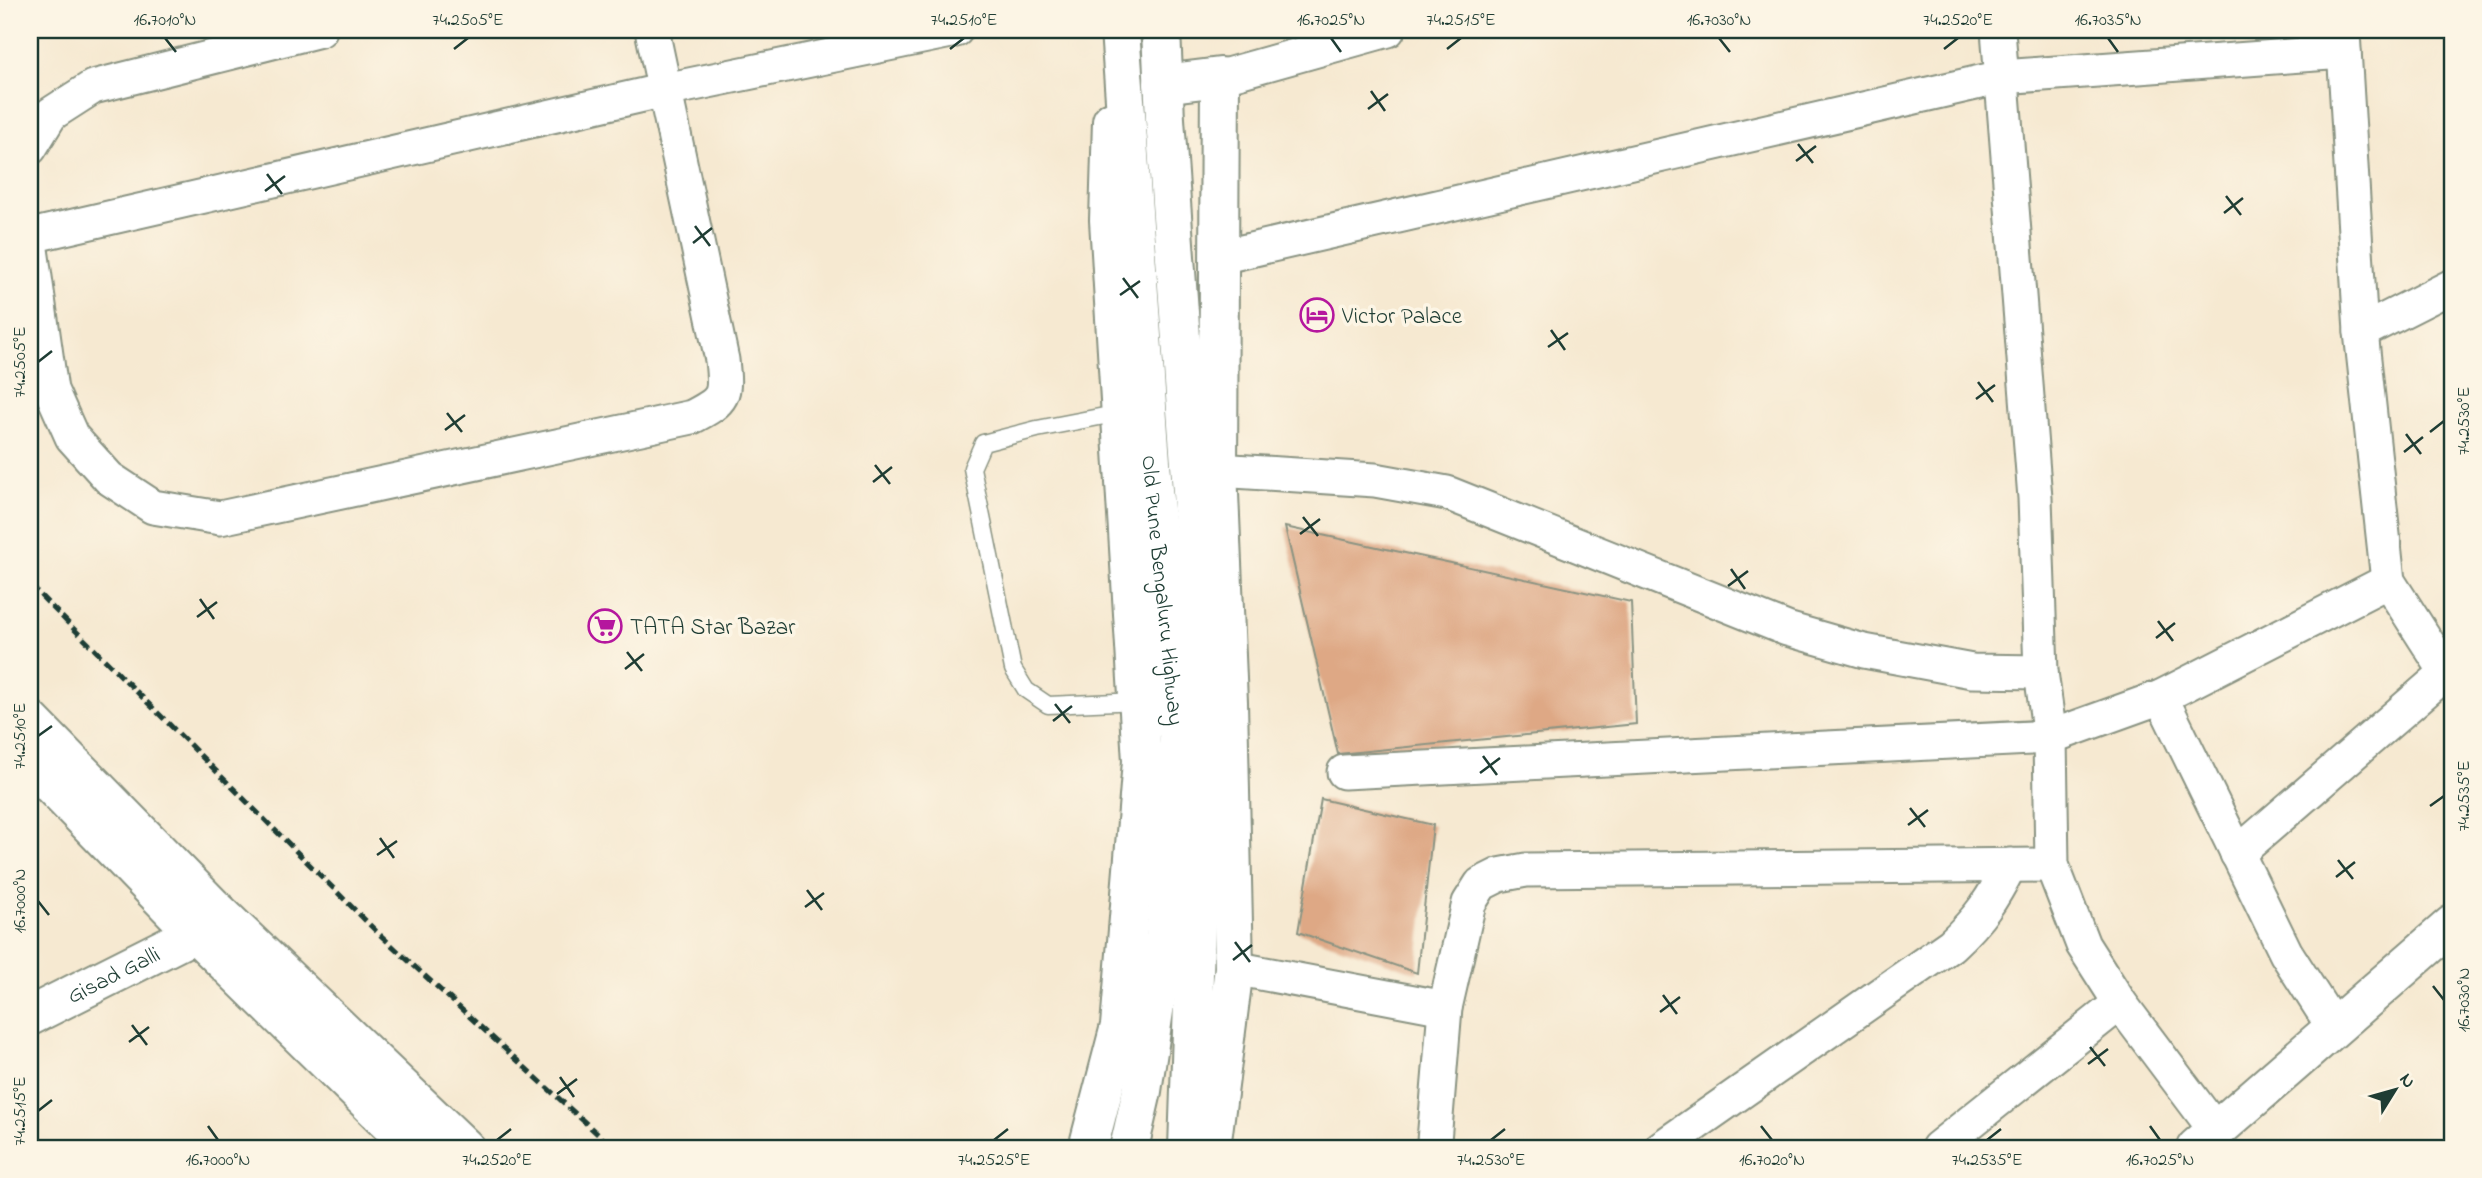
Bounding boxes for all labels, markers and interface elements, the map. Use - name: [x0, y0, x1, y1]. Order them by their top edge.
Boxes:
- text: 16.7010°N: [134, 8, 196, 34]
- text: 74.2505°E: [432, 8, 504, 34]
- text: 74.2510°E: [931, 8, 998, 34]
- text: 16.7025°N: [1297, 8, 1365, 34]
- text: 74.2515°E: [1426, 8, 1496, 34]
- text: 16.7030°N: [1687, 8, 1751, 34]
- text: 74.2520°E: [1923, 8, 1993, 34]
- text: 16.7035°N: [2074, 8, 2142, 34]
- hotel icon: Victor Palace: [1298, 296, 1336, 334]
- place label: Victor Palace: [1341, 301, 1463, 334]
- text: 74.2505°E: [8, 326, 34, 398]
- text: 74.2530°E: [2452, 387, 2478, 455]
- street label: Old Pune Bengaluru Highway: [1132, 454, 1191, 727]
- supermarket icon: TATA Star Bazar: [586, 607, 624, 645]
- place label: TATA Star Bazar: [630, 612, 796, 645]
- text: 74.2510°E: [8, 702, 34, 769]
- text: 74.2535°E: [2452, 760, 2478, 832]
- text: 16.7000°N: [8, 868, 34, 934]
- street label: Gisad Galli: [62, 939, 166, 1014]
- text: 16.7030°N: [2452, 968, 2478, 1032]
- north arrow: [2360, 1056, 2430, 1126]
- text: N: [2392, 1068, 2421, 1095]
- text: 74.2515°E: [8, 1076, 34, 1146]
- text: 16.7000°N: [185, 1148, 251, 1174]
- text: 74.2520°E: [462, 1148, 532, 1174]
- text: 74.2525°E: [958, 1148, 1030, 1174]
- text: 74.2530°E: [1457, 1148, 1525, 1174]
- text: 16.7020°N: [1739, 1148, 1805, 1174]
- text: 74.2535°E: [1951, 1148, 2023, 1174]
- text: 16.7025°N: [2126, 1148, 2194, 1174]

